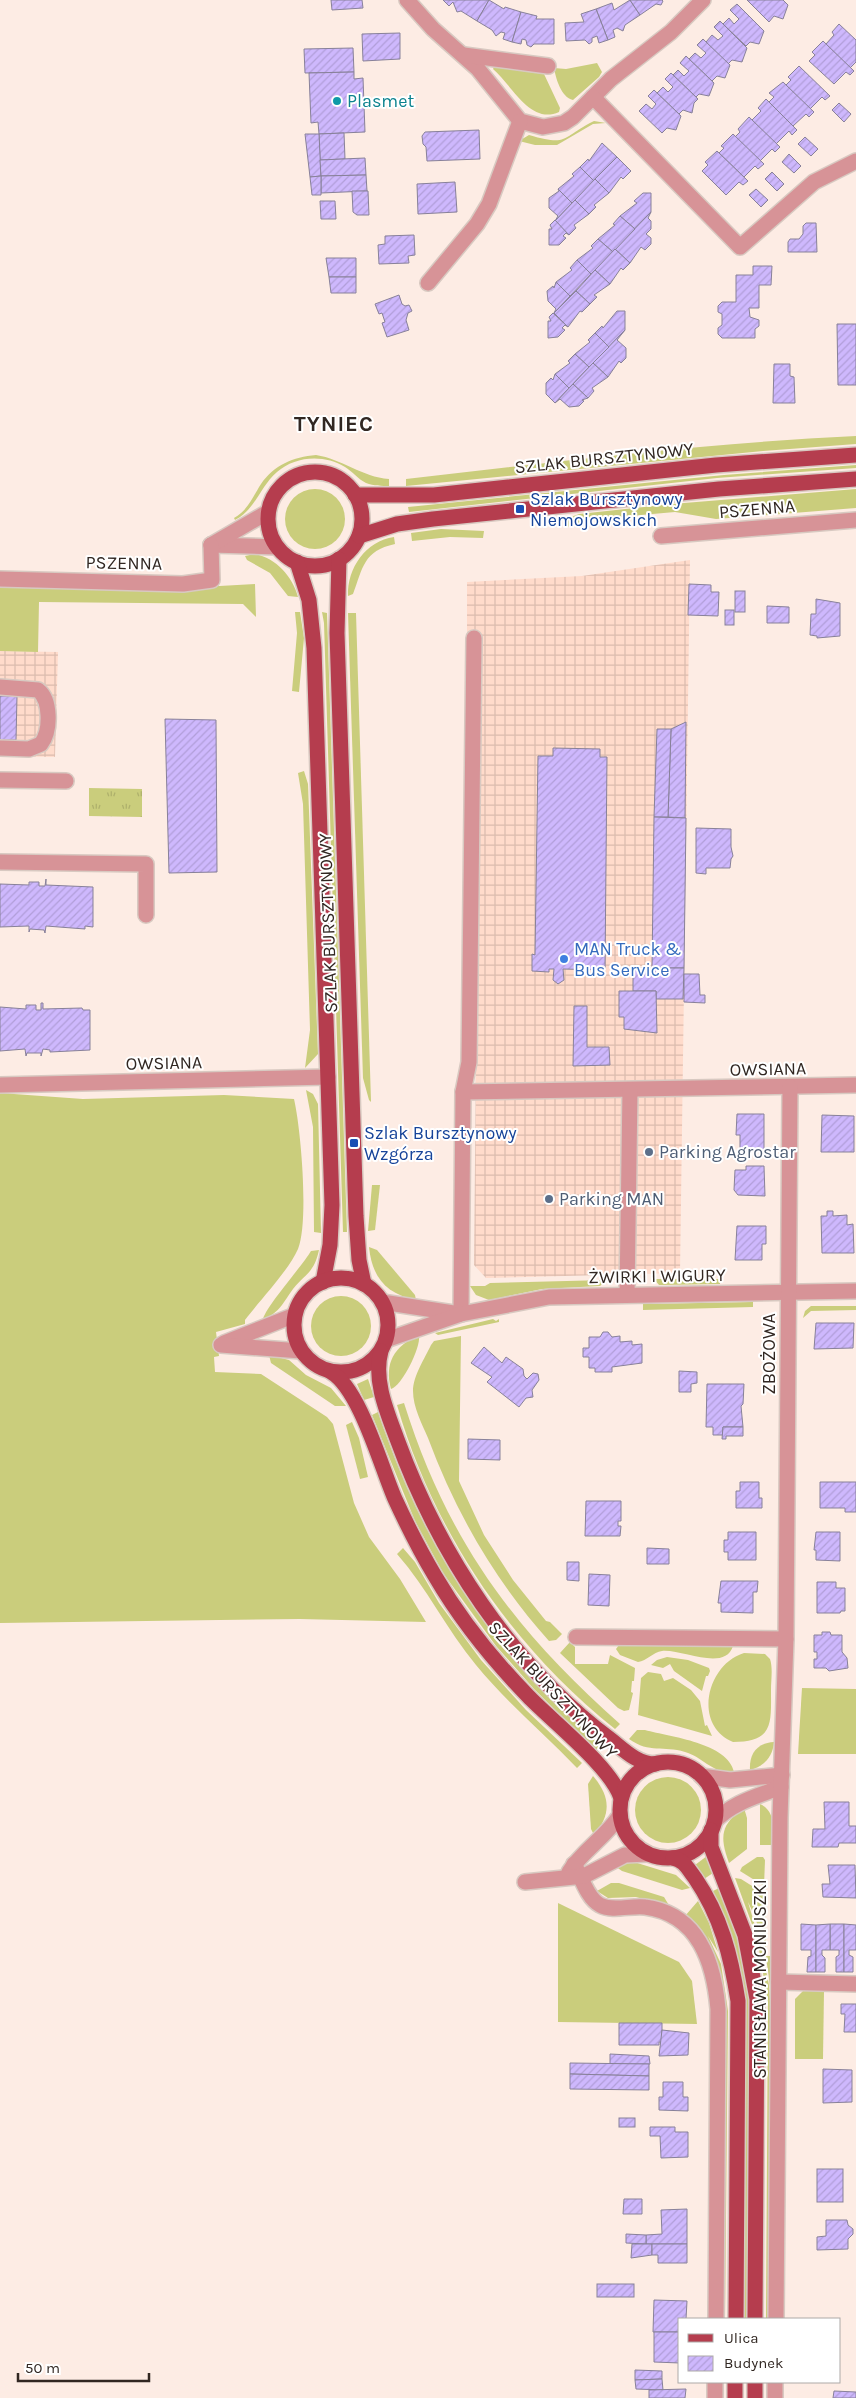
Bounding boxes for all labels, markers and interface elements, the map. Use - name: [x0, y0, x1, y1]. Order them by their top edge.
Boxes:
- place label: Plasmet: [347, 90, 414, 112]
- marker: Plasmet: [331, 95, 343, 107]
- district label: TYNIEC: [294, 411, 374, 437]
- street label: SZLAK BURSZTYNOWY: [513, 438, 695, 478]
- place label: Szlak Bursztynowy Niemojowskich: [530, 488, 683, 531]
- street label: PSZENNA: [718, 495, 796, 523]
- marker: Szlak Bursztynowy Niemojowskich: [514, 503, 526, 515]
- street label: PSZENNA: [86, 551, 162, 575]
- street label: SZLAK BURSZTYNOWY: [314, 833, 342, 1013]
- place label: MAN Truck & Bus Service: [574, 938, 681, 981]
- marker: MAN Truck & Bus Service: [558, 953, 570, 965]
- street label: OWSIANA: [125, 1051, 203, 1075]
- street label: OWSIANA: [729, 1057, 807, 1081]
- place label: Szlak Bursztynowy Wzgórza: [364, 1122, 517, 1165]
- marker: Szlak Bursztynowy Wzgórza: [348, 1137, 360, 1149]
- place label: Parking Agrostar: [659, 1141, 796, 1163]
- marker: Parking Agrostar: [643, 1146, 655, 1158]
- place label: Parking MAN: [559, 1188, 664, 1210]
- marker: Parking MAN: [543, 1193, 555, 1205]
- street label: ŻWIRKI I WIGURY: [588, 1264, 726, 1288]
- street label: ZBOŻOWA: [758, 1313, 780, 1395]
- street label: SZLAK BURSZTYNOWY: [484, 1617, 622, 1763]
- street label: STANISŁAWA MONIUSZKI: [749, 1879, 771, 2079]
- legend: [678, 2318, 841, 2383]
- text: Ulica: [724, 2329, 758, 2347]
- scale bar: [18, 2350, 149, 2382]
- text: Budynek: [724, 2354, 783, 2372]
- text: 50 m: [25, 2359, 60, 2377]

